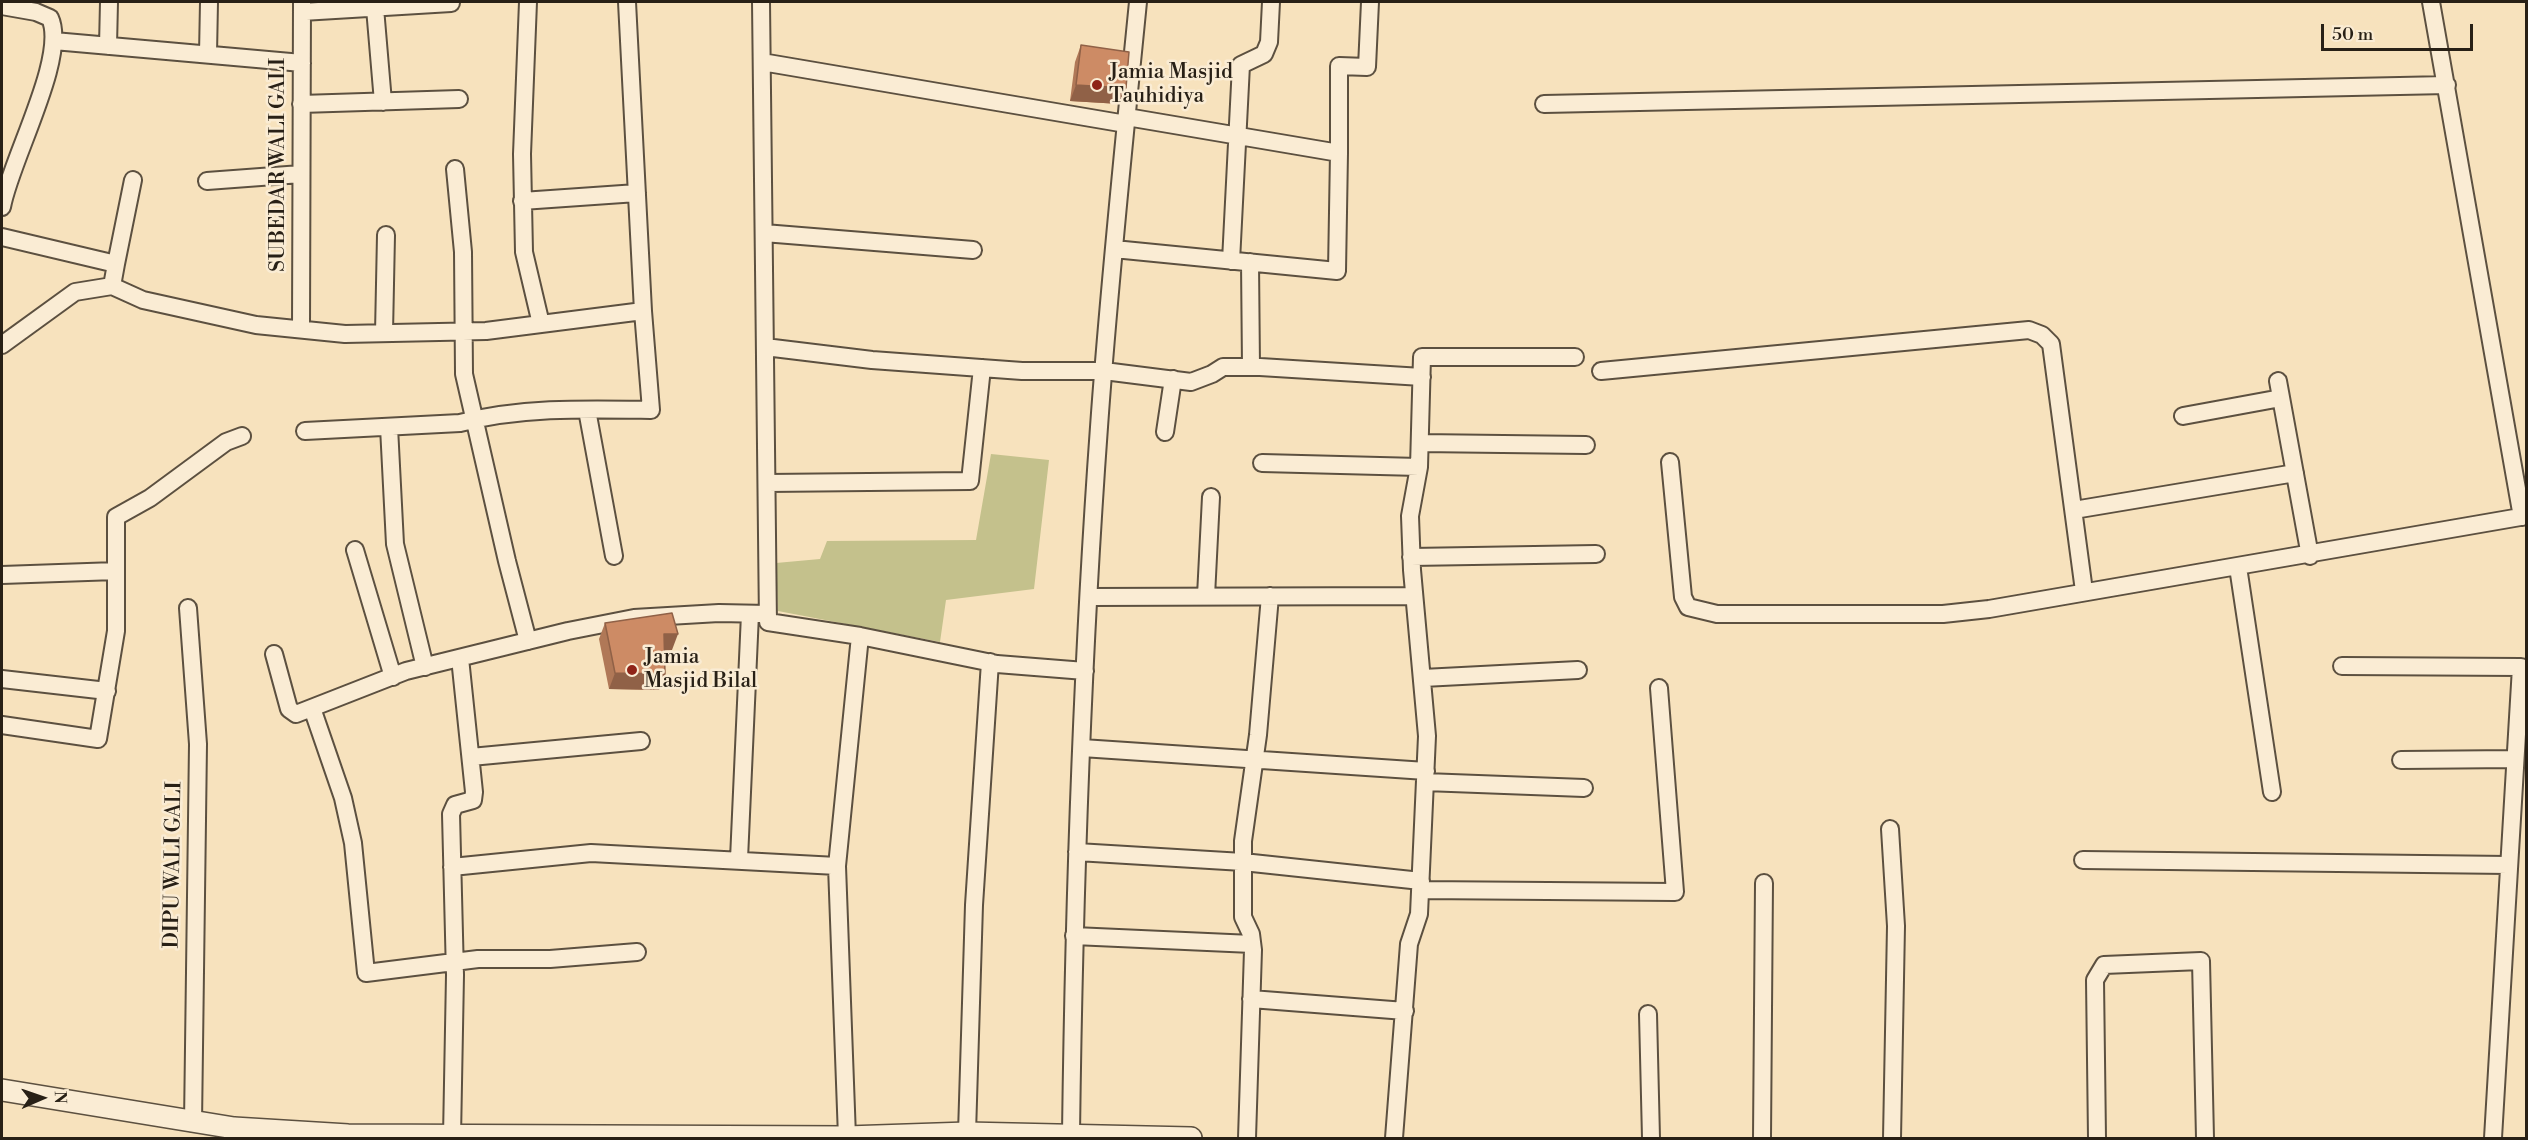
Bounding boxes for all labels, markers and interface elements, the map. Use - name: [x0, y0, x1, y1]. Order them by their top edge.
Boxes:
- scale bar: [2324, 12, 2476, 50]
- text: 50 m: [2332, 23, 2373, 46]
- street label: SUBEDAR WALI GALI: [266, 58, 292, 272]
- place label: Jamia Masjid Tauhidiya: [1109, 60, 1233, 110]
- marker: Jamia Masjid Tauhidiya: [1090, 78, 1104, 92]
- place label: Jamia Masjid Bilal: [644, 645, 757, 695]
- marker: Jamia Masjid Bilal: [625, 663, 639, 677]
- street label: DIPU WALI GALI: [160, 781, 188, 949]
- north arrow: [12, 1068, 72, 1128]
- text: N: [50, 1091, 70, 1104]

